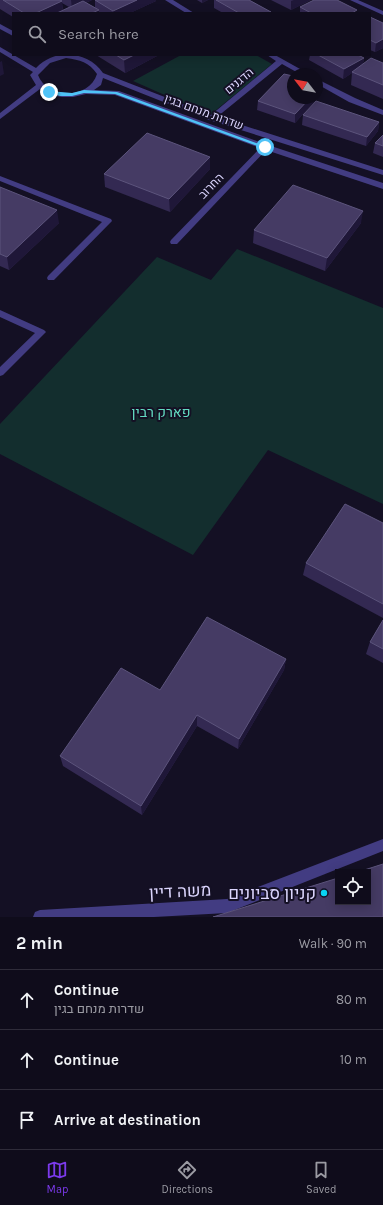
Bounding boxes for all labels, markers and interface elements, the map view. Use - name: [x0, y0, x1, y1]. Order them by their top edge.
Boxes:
- search box: [12, 12, 371, 56]
- icon: search: [26, 23, 48, 45]
- text: Search here: [58, 25, 139, 43]
- street label: הדגנים: [222, 65, 256, 97]
- north arrow: [287, 68, 323, 104]
- route end: [40, 83, 58, 101]
- street label: שדרות מנחם בגין: [162, 91, 246, 133]
- route start: [256, 138, 274, 156]
- street label: החרוב: [196, 170, 226, 202]
- park label: פארק רבין: [131, 404, 191, 421]
- map controls: [335, 869, 371, 905]
- button: locate: [335, 869, 371, 905]
- street label: משה דיין: [148, 879, 212, 903]
- place label: קניון סביונים: [228, 883, 316, 903]
- marker: קניון סביונים: [319, 888, 329, 898]
- text: 2 min: [16, 933, 63, 953]
- text: Walk · 90 m: [299, 936, 367, 951]
- text: Continue: [54, 981, 119, 999]
- icon: ahead: [16, 989, 38, 1011]
- text: 80 m: [336, 992, 367, 1007]
- text: שדרות מנחם בגין: [54, 1001, 144, 1016]
- icon: ahead: [16, 1049, 38, 1071]
- text: Continue: [54, 1051, 119, 1069]
- text: 10 m: [340, 1052, 367, 1067]
- icon: arrive: [16, 1109, 38, 1131]
- text: Arrive at destination: [54, 1111, 201, 1129]
- tab: Map: [46, 1159, 68, 1196]
- tab: Directions: [161, 1159, 213, 1196]
- tab: Saved: [306, 1159, 337, 1196]

